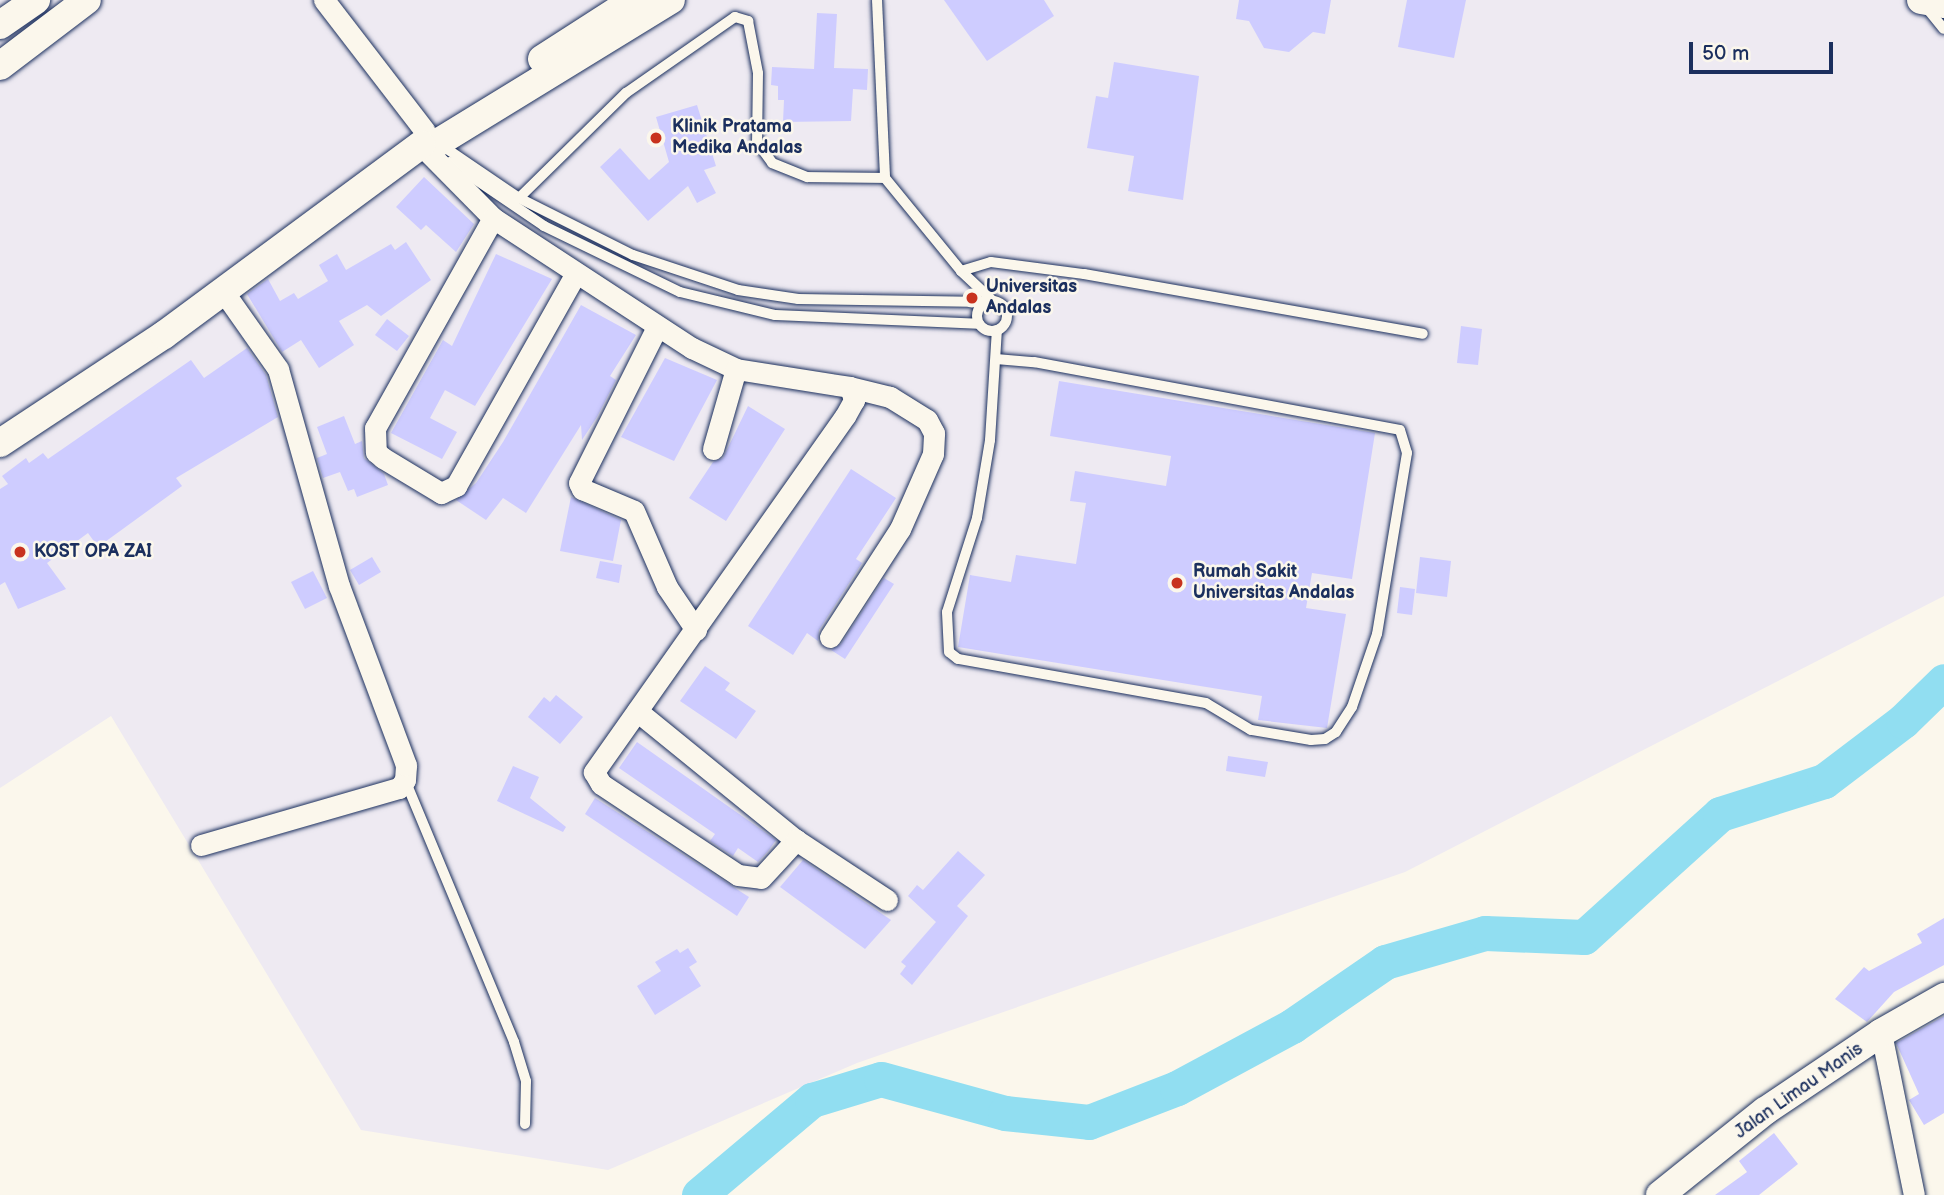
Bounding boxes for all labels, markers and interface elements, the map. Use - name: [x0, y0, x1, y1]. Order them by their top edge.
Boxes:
- scale bar: [1692, 28, 1836, 72]
- text: 50 m: [1702, 41, 1749, 66]
- place label: Klinik Pratama Medika Andalas: [672, 117, 802, 160]
- marker: Klinik Pratama Medika Andalas: [646, 128, 666, 148]
- place label: Universitas Andalas: [986, 277, 1077, 320]
- marker: Universitas Andalas: [964, 290, 980, 306]
- place label: KOST OPA ZAI: [34, 541, 152, 563]
- marker: KOST OPA ZAI: [12, 544, 28, 560]
- place label: Rumah Sakit Universitas Andalas: [1193, 562, 1354, 604]
- marker: Rumah Sakit Universitas Andalas: [1167, 573, 1187, 593]
- street label: Jalan Limau Manis: [1731, 1039, 1867, 1143]

